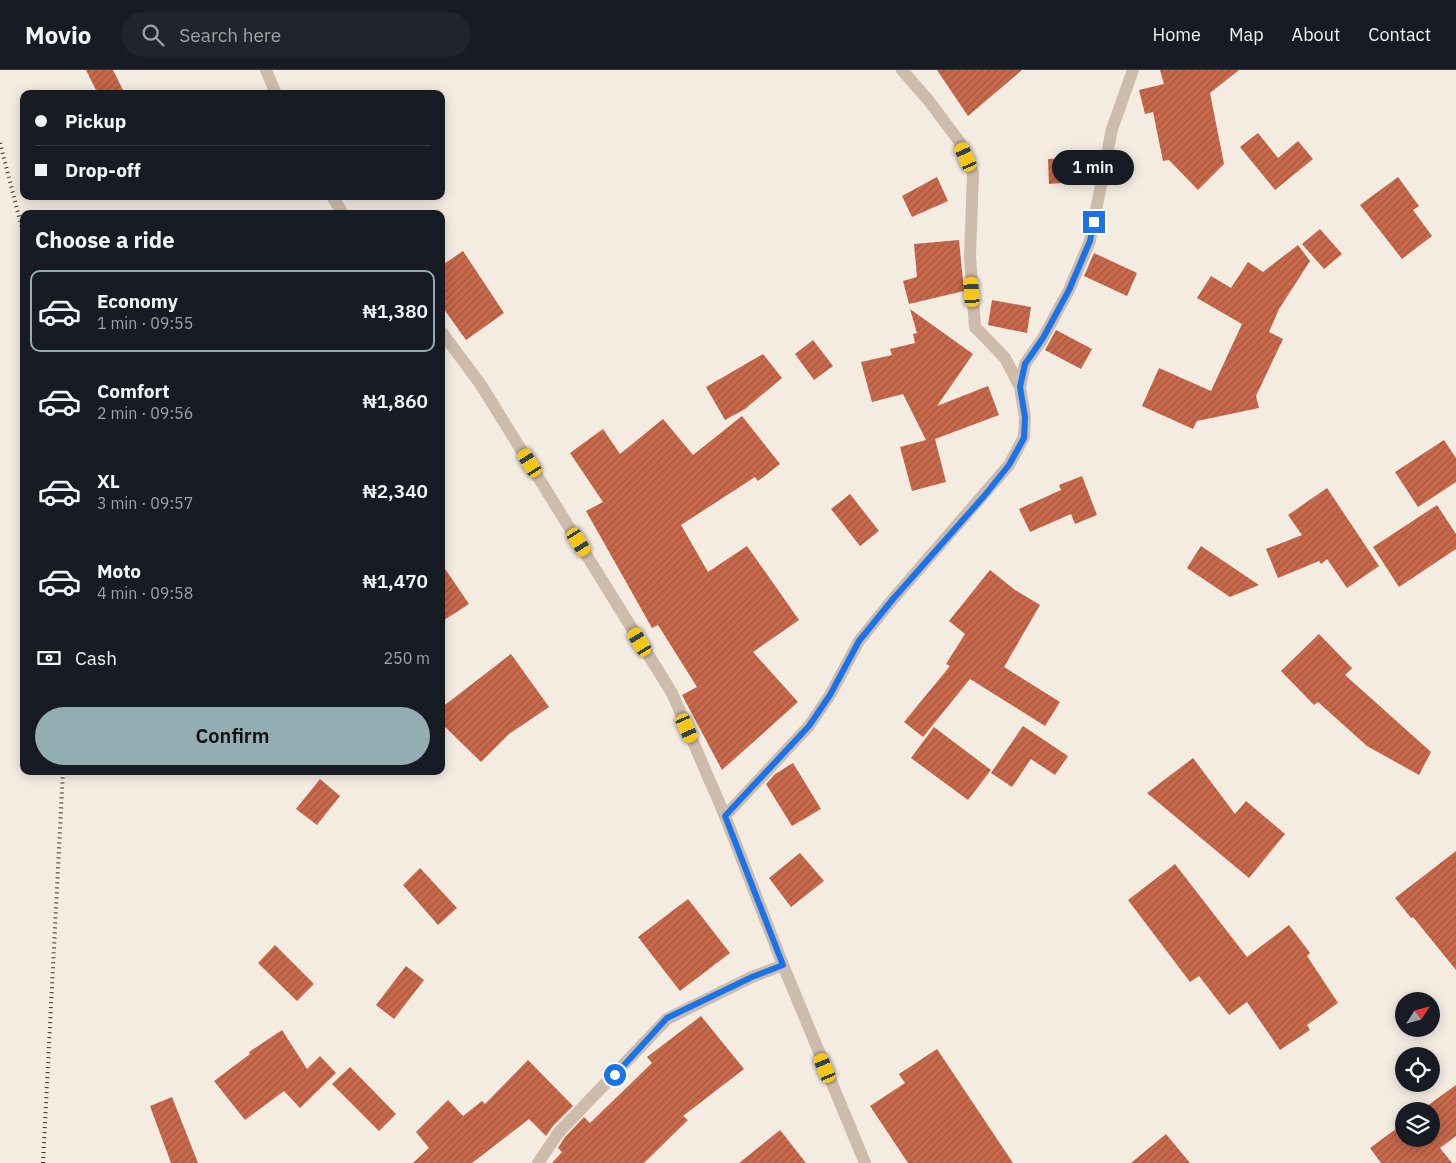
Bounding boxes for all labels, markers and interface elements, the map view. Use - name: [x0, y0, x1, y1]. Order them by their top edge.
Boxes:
- search box: [121, 12, 471, 57]
- text: Movio: [25, 19, 91, 51]
- icon: search: [139, 21, 167, 49]
- text: Search here: [179, 23, 281, 47]
- text: Home: [1153, 23, 1201, 46]
- text: Map: [1229, 23, 1264, 46]
- text: About: [1292, 23, 1340, 46]
- text: Contact: [1368, 23, 1431, 46]
- text: Pickup: [65, 109, 126, 133]
- car: [953, 140, 978, 174]
- callout: 1 min: [1053, 150, 1135, 184]
- text: 1 min: [1072, 157, 1114, 177]
- text: Drop-off: [65, 158, 141, 182]
- route end: [1083, 211, 1105, 233]
- text: Choose a ride: [35, 225, 175, 254]
- car: [963, 277, 980, 307]
- icon: car: [37, 289, 82, 334]
- text: Economy: [97, 289, 178, 313]
- text: ₦1,380: [362, 299, 428, 323]
- text: 1 min · 09:55: [97, 313, 193, 333]
- icon: car: [37, 379, 82, 424]
- text: Comfort: [97, 379, 170, 403]
- text: ₦1,860: [362, 389, 428, 413]
- text: 2 min · 09:56: [97, 403, 193, 423]
- car: [515, 446, 544, 480]
- icon: car: [37, 469, 82, 514]
- text: XL: [97, 469, 120, 493]
- text: ₦2,340: [362, 479, 428, 503]
- text: 3 min · 09:57: [97, 493, 193, 513]
- car: [564, 525, 593, 559]
- icon: car: [37, 559, 82, 604]
- text: Moto: [97, 559, 141, 583]
- text: ₦1,470: [362, 569, 428, 593]
- text: 4 min · 09:58: [97, 583, 193, 603]
- car: [625, 625, 654, 659]
- icon: cash: [35, 644, 63, 672]
- text: Cash: [75, 646, 117, 670]
- text: 250 m: [383, 648, 430, 668]
- button: Confirm: [35, 707, 430, 765]
- car: [674, 711, 699, 745]
- north arrow: [1395, 992, 1440, 1038]
- map controls: [1395, 992, 1440, 1147]
- button: locate: [1395, 1047, 1440, 1092]
- car: [812, 1051, 837, 1085]
- route start: [604, 1064, 626, 1086]
- button: layers: [1395, 1102, 1440, 1147]

